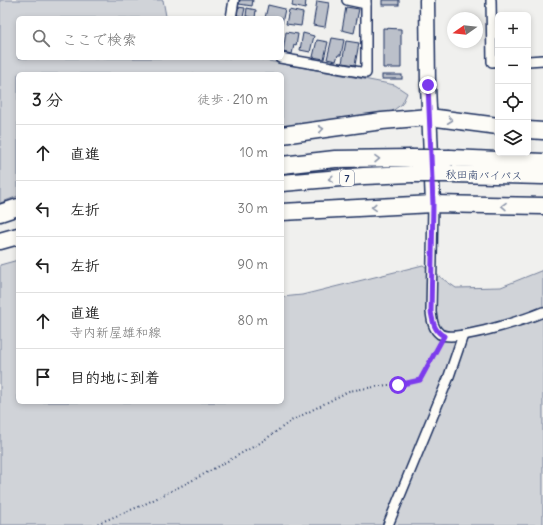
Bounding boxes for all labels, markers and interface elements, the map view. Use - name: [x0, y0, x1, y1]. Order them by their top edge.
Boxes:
- north arrow: [447, 12, 483, 48]
- map controls: [495, 12, 531, 156]
- button: +: [495, 12, 531, 48]
- search box: [16, 16, 284, 60]
- icon: search: [30, 27, 52, 49]
- text: ここで検索: [62, 30, 137, 49]
- button: −: [495, 48, 531, 84]
- route end: [419, 76, 437, 94]
- button: locate: [495, 84, 531, 120]
- text: 3 分: [32, 89, 63, 111]
- text: 徒歩 · 210 m: [198, 91, 268, 108]
- one-way arrow: [447, 115, 453, 124]
- button: layers: [495, 120, 531, 156]
- one-way arrow: [318, 125, 324, 134]
- icon: ahead: [32, 142, 54, 164]
- text: 直進: [70, 144, 100, 163]
- text: 10 m: [240, 144, 268, 161]
- one-way arrow: [374, 155, 380, 163]
- street label: 秋田南バイパス: [445, 167, 523, 183]
- road number: 7: [340, 170, 354, 186]
- one-way arrow: [328, 174, 334, 183]
- icon: left: [32, 198, 54, 220]
- text: 左折: [70, 200, 100, 219]
- text: 30 m: [238, 200, 268, 217]
- one-way arrow: [501, 201, 507, 210]
- one-way arrow: [371, 203, 377, 211]
- icon: left: [32, 254, 54, 276]
- text: 左折: [70, 256, 100, 275]
- text: 90 m: [237, 256, 268, 273]
- text: 直進: [70, 303, 100, 322]
- icon: ahead: [32, 310, 54, 332]
- text: 80 m: [237, 312, 268, 329]
- text: 寺内新屋雄和線: [70, 324, 161, 341]
- icon: arrive: [32, 366, 54, 388]
- text: 目的地に到着: [70, 368, 160, 387]
- route start: [389, 376, 407, 394]

